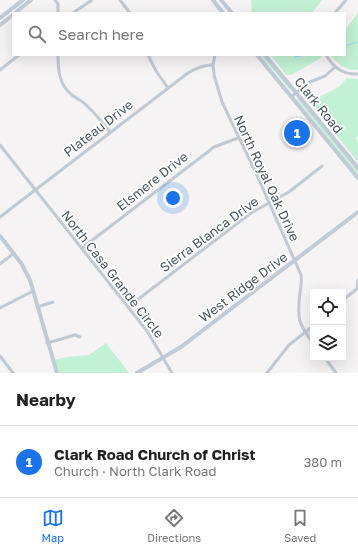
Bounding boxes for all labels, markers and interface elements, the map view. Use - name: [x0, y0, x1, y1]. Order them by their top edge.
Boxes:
- search box: [12, 12, 346, 56]
- icon: search: [26, 23, 48, 45]
- text: Search here: [58, 25, 144, 43]
- street label: Clark Road: [291, 74, 347, 136]
- street label: Plateau Drive: [60, 96, 136, 160]
- street label: North Royal Oak Drive: [231, 112, 303, 244]
- pin: 1: [284, 118, 310, 148]
- street label: Elsmere Drive: [113, 148, 191, 214]
- your location: [163, 188, 183, 208]
- street label: Sierra Blanca Drive: [157, 193, 261, 275]
- street label: North Casa Grande Circle: [58, 207, 168, 341]
- street label: West Ridge Drive: [196, 249, 290, 325]
- map controls: [310, 289, 346, 361]
- button: locate: [310, 289, 346, 325]
- button: layers: [310, 325, 346, 361]
- text: Nearby: [16, 389, 76, 410]
- text: Clark Road Church of Christ: [54, 445, 255, 463]
- text: 1: [26, 454, 32, 470]
- text: 380 m: [304, 454, 342, 470]
- text: Church · North Clark Road: [54, 463, 216, 479]
- tab: Map: [42, 507, 64, 544]
- tab: Directions: [147, 507, 201, 544]
- tab: Saved: [284, 507, 316, 544]

